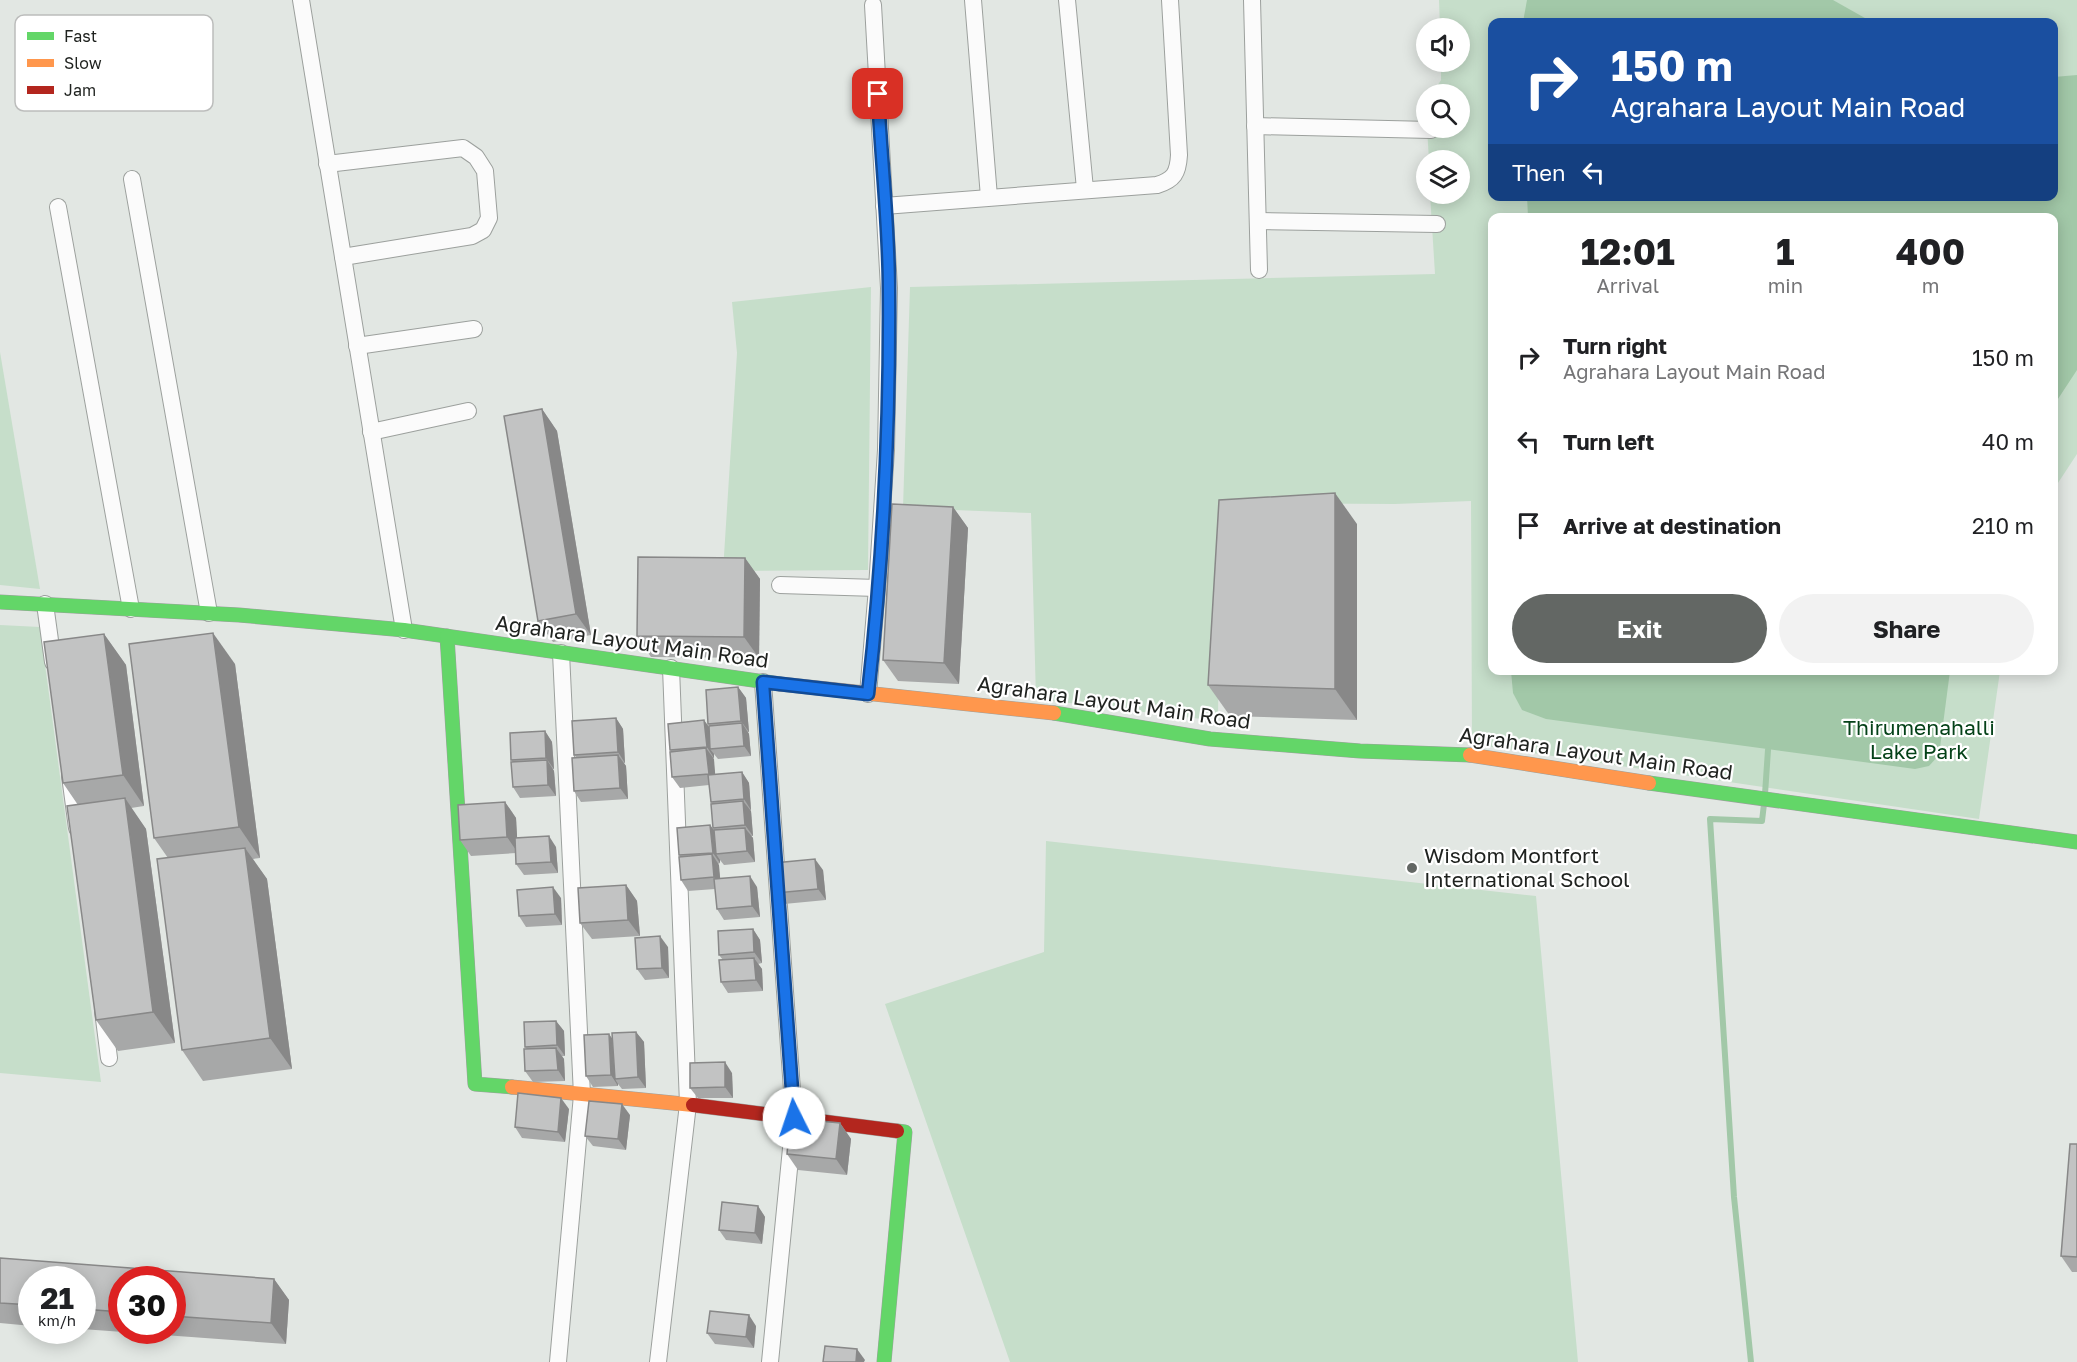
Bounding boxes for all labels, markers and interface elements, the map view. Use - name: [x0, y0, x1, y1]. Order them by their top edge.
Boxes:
- legend: [15, 15, 213, 111]
- map controls: [1416, 18, 1470, 204]
- button: sound: [1416, 18, 1470, 72]
- text: Fast: [64, 26, 97, 46]
- text: 150 m: [1611, 40, 1733, 90]
- icon: right: [1512, 42, 1590, 120]
- text: Slow: [64, 53, 102, 73]
- pin: [852, 68, 903, 119]
- icon: arrive: [861, 77, 894, 110]
- text: Jam: [64, 80, 96, 100]
- button: search: [1416, 84, 1470, 138]
- text: Agrahara Layout Main Road: [1611, 91, 1965, 123]
- button: layers: [1416, 150, 1470, 204]
- icon: left: [1577, 156, 1610, 189]
- text: Then: [1512, 159, 1565, 186]
- text: 12:01: [1581, 230, 1675, 273]
- text: 1: [1776, 230, 1795, 273]
- text: 400: [1896, 230, 1965, 273]
- text: Arrival: [1596, 273, 1659, 297]
- text: min: [1768, 273, 1803, 297]
- text: m: [1922, 273, 1939, 297]
- text: Turn right: [1563, 332, 1667, 359]
- icon: right: [1512, 341, 1545, 374]
- text: 150 m: [1972, 344, 2034, 371]
- text: Agrahara Layout Main Road: [1563, 359, 1825, 383]
- icon: left: [1512, 425, 1545, 458]
- text: Turn left: [1563, 428, 1654, 455]
- text: 40 m: [1982, 428, 2034, 455]
- icon: arrive: [1512, 509, 1545, 542]
- text: Arrive at destination: [1563, 512, 1781, 539]
- text: 210 m: [1972, 512, 2034, 539]
- button: Exit: [1512, 594, 1767, 663]
- button: Share: [1779, 594, 2034, 663]
- street label: Agrahara Layout Main Road: [494, 609, 770, 673]
- street label: Agrahara Layout Main Road: [976, 670, 1252, 734]
- park label: Thirumenahalli Lake Park: [1843, 714, 1995, 764]
- street label: Agrahara Layout Main Road: [1458, 721, 1734, 785]
- place label: Wisdom Montfort International School: [1424, 842, 1630, 892]
- marker: Wisdom Montfort International School: [1405, 861, 1419, 875]
- position arrow: [762, 1086, 826, 1150]
- speed limit sign: 30: [108, 1266, 186, 1344]
- text: 21: [40, 1280, 74, 1316]
- text: km/h: [38, 1311, 76, 1329]

